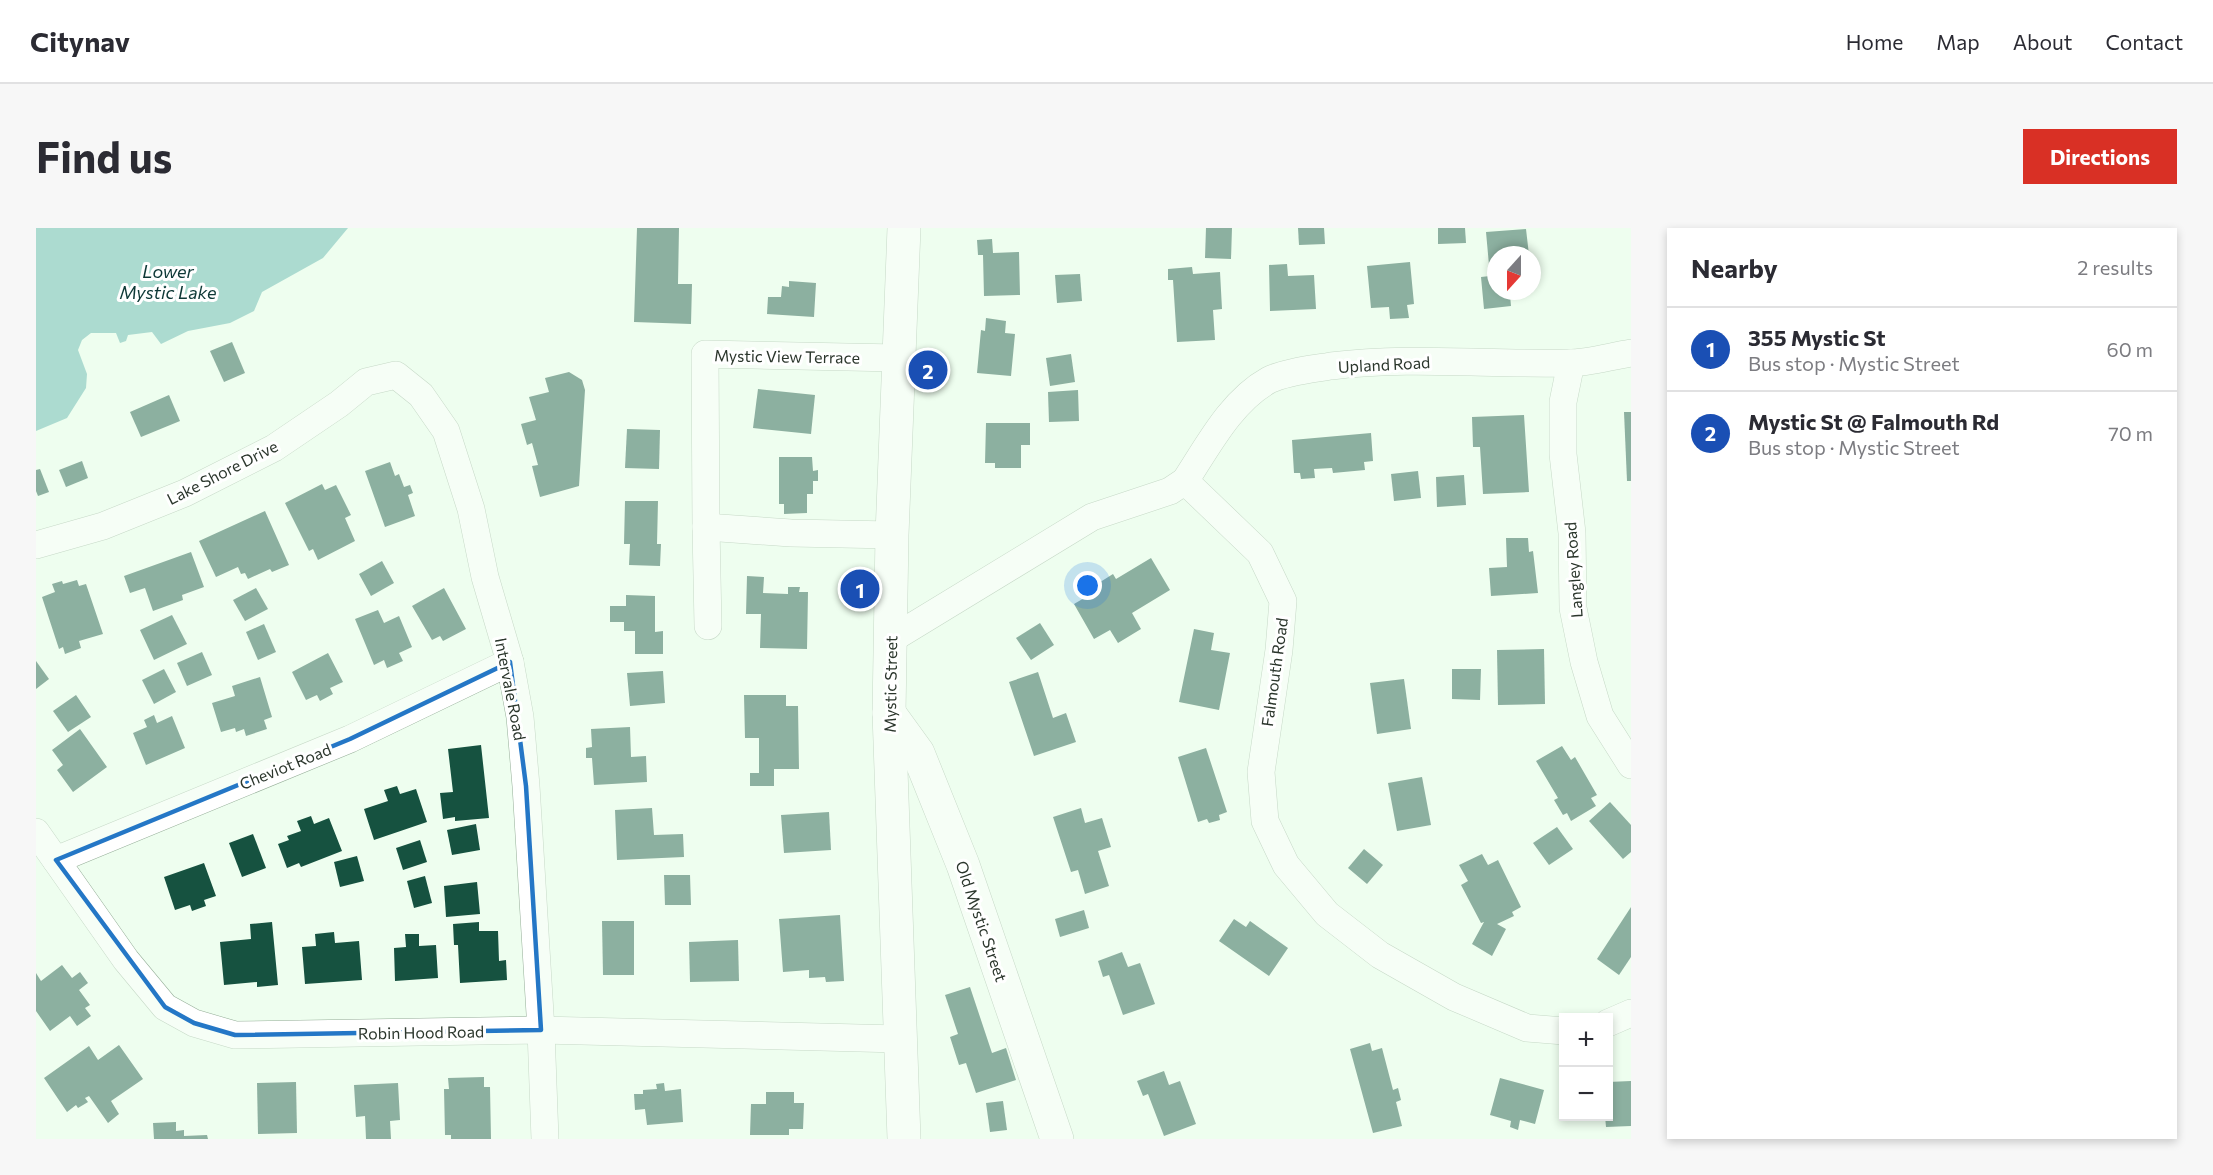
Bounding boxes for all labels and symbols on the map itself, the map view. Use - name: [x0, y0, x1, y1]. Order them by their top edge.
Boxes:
- north arrow: [1487, 246, 1541, 300]
- water label: Lower Mystic Lake: [120, 260, 217, 303]
- street label: Mystic View Terrace: [714, 345, 860, 367]
- pin: 2: [908, 348, 948, 392]
- street label: Upland Road: [1337, 352, 1431, 376]
- street label: Lake Shore Drive: [163, 436, 281, 508]
- street label: Langley Road: [1560, 521, 1586, 619]
- pin: 1: [840, 566, 880, 612]
- your location: [1073, 571, 1102, 600]
- street label: Falmouth Road: [1257, 616, 1291, 728]
- street label: Mystic Street: [880, 635, 900, 733]
- street label: Intervale Road: [492, 636, 530, 742]
- street label: Cheviot Road: [236, 739, 334, 793]
- street label: Old Mystic Street: [952, 858, 1012, 984]
- street label: Robin Hood Road: [358, 1021, 484, 1043]

